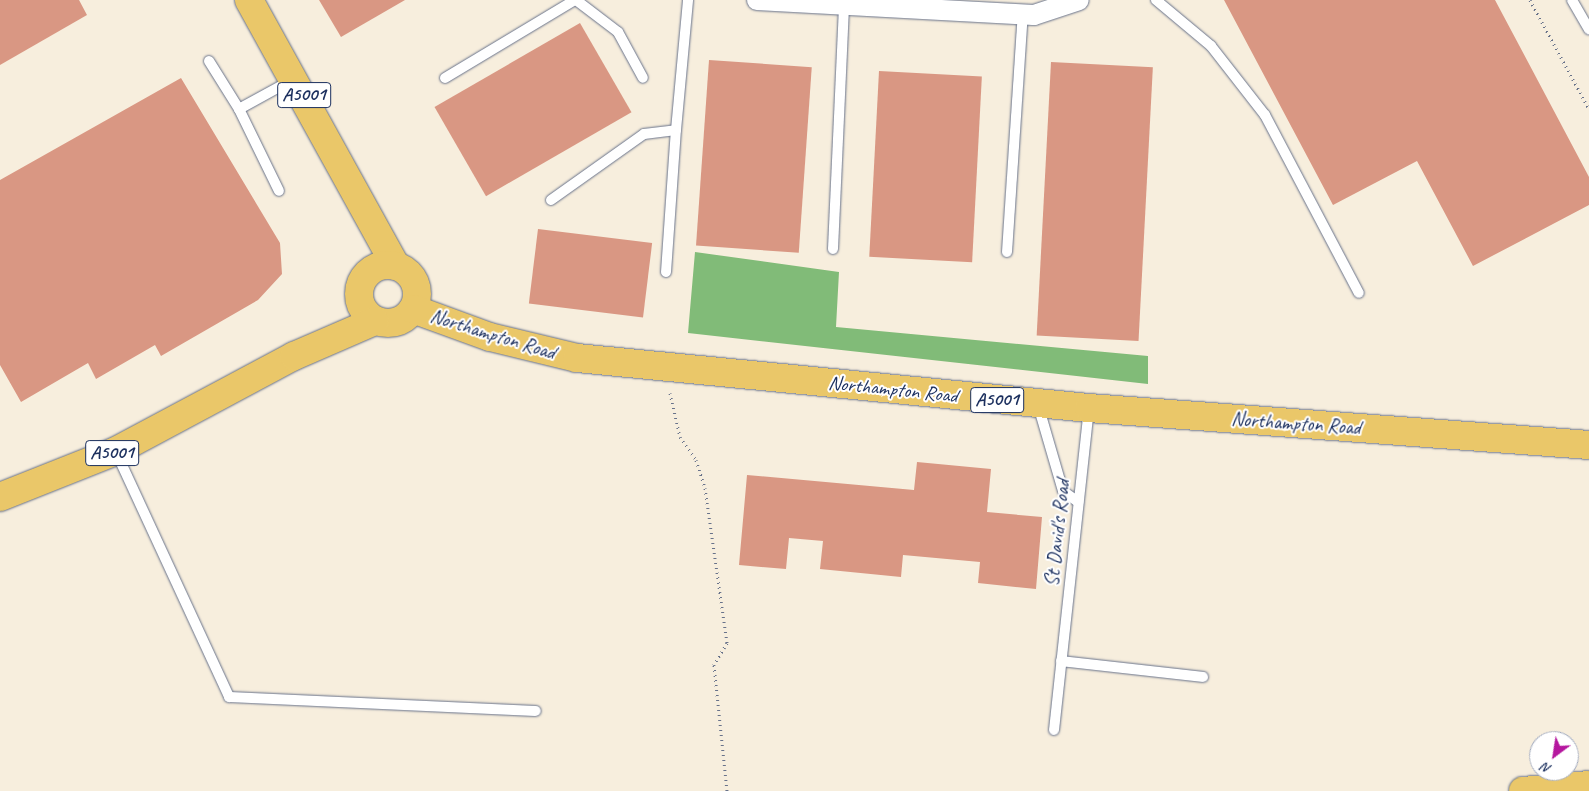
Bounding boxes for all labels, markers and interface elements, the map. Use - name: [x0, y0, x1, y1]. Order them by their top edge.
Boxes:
- road number: A5001: [276, 78, 332, 112]
- street label: Northampton Road: [427, 304, 559, 364]
- street label: Northampton Road: [827, 370, 959, 408]
- road number: A5001: [970, 384, 1024, 416]
- street label: Northampton Road: [1230, 407, 1362, 439]
- road number: A5001: [84, 436, 140, 469]
- street label: St David's Road: [1039, 478, 1075, 588]
- north arrow: [1529, 731, 1579, 781]
- text: N: [1538, 759, 1555, 778]

